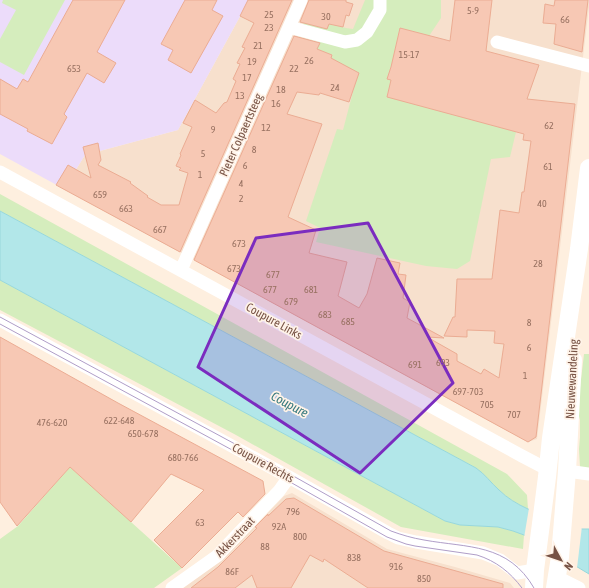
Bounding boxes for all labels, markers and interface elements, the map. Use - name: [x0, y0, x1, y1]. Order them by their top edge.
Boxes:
- house number: 5-9: [467, 5, 479, 16]
- house number: 25: [264, 9, 274, 20]
- house number: 30: [321, 11, 331, 22]
- house number: 66: [560, 14, 570, 25]
- house number: 23: [264, 22, 274, 33]
- house number: 21: [253, 40, 263, 51]
- house number: 15-17: [399, 49, 420, 60]
- house number: 26: [304, 55, 314, 66]
- house number: 19: [247, 56, 257, 67]
- house number: 653: [67, 63, 81, 74]
- house number: 22: [289, 63, 299, 74]
- house number: 17: [242, 72, 252, 83]
- house number: 24: [330, 82, 340, 93]
- house number: 18: [276, 84, 286, 95]
- house number: 13: [235, 90, 245, 101]
- street label: Pieter Colpaertsteeg: [216, 91, 266, 179]
- house number: 16: [271, 98, 281, 109]
- house number: 62: [544, 120, 554, 131]
- house number: 12: [261, 122, 271, 133]
- house number: 9: [211, 124, 216, 135]
- house number: 8: [252, 144, 257, 155]
- house number: 5: [201, 148, 206, 159]
- house number: 6: [243, 160, 248, 171]
- house number: 61: [543, 161, 553, 172]
- house number: 1: [198, 169, 203, 180]
- house number: 4: [239, 178, 244, 189]
- house number: 659: [93, 189, 107, 200]
- house number: 2: [239, 193, 244, 204]
- house number: 40: [537, 198, 547, 209]
- house number: 663: [119, 203, 133, 214]
- house number: 667: [153, 224, 167, 235]
- house number: 673: [232, 238, 246, 249]
- house number: 28: [533, 258, 543, 269]
- house number: 673: [227, 263, 241, 274]
- house number: 677: [266, 269, 280, 280]
- house number: 677: [263, 284, 277, 295]
- house number: 681: [304, 284, 318, 295]
- house number: 679: [284, 296, 298, 307]
- street label: Coupure Links: [244, 300, 304, 342]
- house number: 683: [318, 309, 332, 320]
- house number: 685: [341, 316, 355, 327]
- house number: 8: [527, 317, 532, 328]
- street label: Nieuwewandeling: [563, 338, 581, 419]
- house number: 6: [527, 342, 532, 353]
- house number: 693: [436, 357, 450, 368]
- house number: 691: [408, 359, 422, 370]
- house number: 1: [523, 370, 528, 381]
- house number: 697-703: [453, 386, 484, 397]
- water label: Coupure: [269, 388, 311, 421]
- house number: 705: [480, 399, 494, 410]
- house number: 707: [507, 409, 521, 420]
- house number: 622-648: [104, 415, 135, 426]
- house number: 476-620: [37, 417, 68, 428]
- house number: 650-678: [128, 428, 159, 439]
- street label: Coupure Rechts: [230, 440, 296, 486]
- house number: 680-766: [168, 452, 199, 463]
- house number: 796: [286, 506, 300, 517]
- street label: Akkerstraat: [212, 513, 258, 560]
- house number: 63: [195, 517, 205, 528]
- house number: 92A: [272, 521, 286, 532]
- house number: 800: [293, 531, 307, 542]
- north arrow: [541, 540, 581, 580]
- house number: 88: [260, 541, 270, 552]
- house number: 838: [347, 552, 361, 563]
- text: N: [562, 560, 575, 573]
- house number: 916: [389, 561, 403, 572]
- house number: 86F: [225, 566, 239, 577]
- house number: 850: [417, 573, 431, 584]

